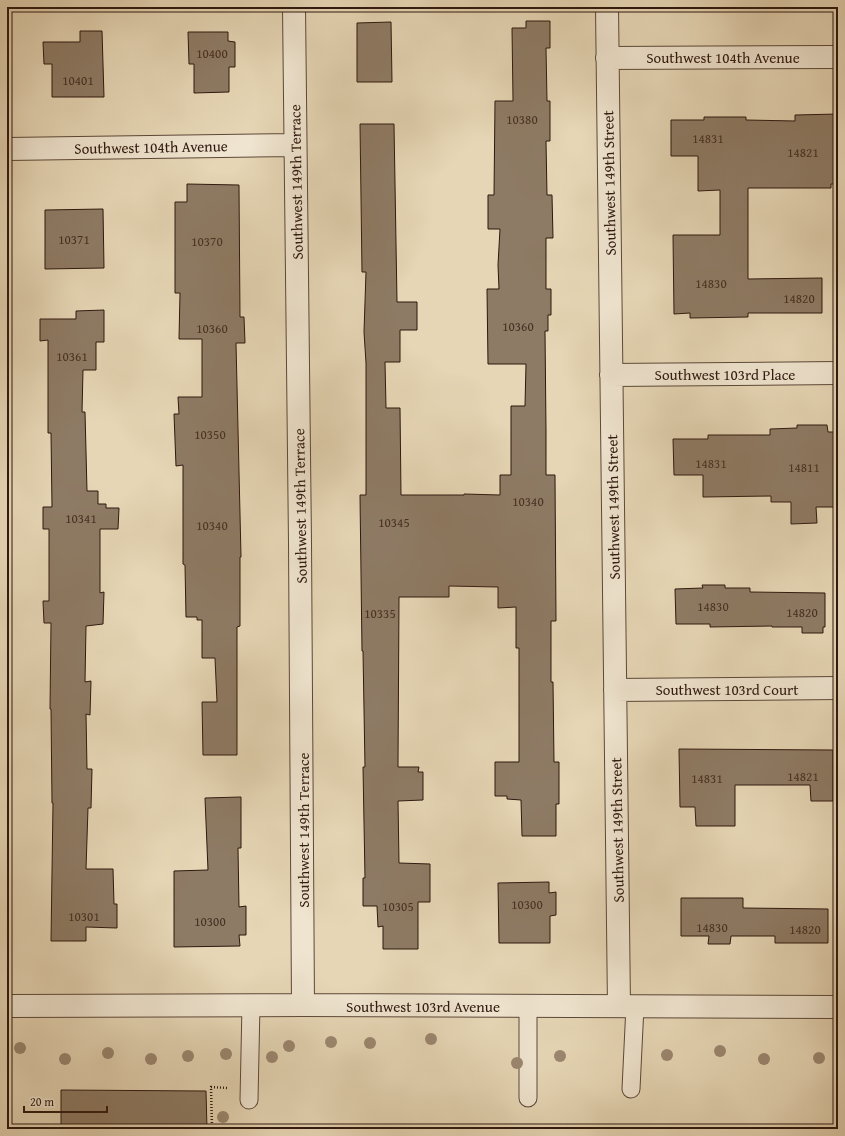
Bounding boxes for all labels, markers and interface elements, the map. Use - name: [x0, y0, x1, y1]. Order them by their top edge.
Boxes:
- house number: 10400: [196, 44, 228, 63]
- street label: Southwest 104th Avenue: [646, 47, 800, 68]
- house number: 10401: [62, 71, 94, 90]
- street label: Southwest 149th Terrace: [284, 104, 308, 260]
- street label: Southwest 149th Street: [597, 109, 621, 256]
- house number: 10380: [506, 110, 538, 129]
- house number: 14831: [692, 129, 724, 148]
- street label: Southwest 104th Avenue: [74, 135, 228, 159]
- house number: 14821: [787, 143, 819, 162]
- house number: 10371: [58, 230, 90, 249]
- house number: 10370: [191, 232, 223, 251]
- house number: 14830: [695, 274, 727, 293]
- house number: 14820: [783, 289, 815, 308]
- house number: 10360: [502, 317, 534, 336]
- house number: 10360: [196, 319, 228, 338]
- house number: 10361: [56, 347, 88, 366]
- street label: Southwest 103rd Place: [655, 364, 795, 385]
- house number: 10350: [194, 425, 226, 444]
- street label: Southwest 149th Terrace: [288, 428, 312, 584]
- street label: Southwest 149th Street: [601, 433, 625, 580]
- house number: 14831: [695, 454, 727, 473]
- house number: 14811: [788, 458, 820, 477]
- house number: 10340: [512, 492, 544, 511]
- house number: 10341: [65, 509, 97, 528]
- house number: 10345: [378, 513, 410, 532]
- house number: 10340: [196, 516, 228, 535]
- house number: 14830: [697, 597, 729, 616]
- house number: 14820: [786, 603, 818, 622]
- house number: 10335: [364, 604, 396, 623]
- street label: Southwest 103rd Court: [655, 679, 799, 700]
- street label: Southwest 149th Terrace: [293, 752, 314, 908]
- street label: Southwest 149th Street: [605, 756, 629, 903]
- house number: 14821: [787, 767, 819, 786]
- house number: 14831: [691, 769, 723, 788]
- house number: 10300: [511, 895, 543, 914]
- house number: 10305: [382, 897, 414, 916]
- house number: 10301: [68, 907, 100, 926]
- house number: 10300: [194, 912, 226, 931]
- house number: 14830: [696, 918, 728, 937]
- house number: 14820: [789, 920, 821, 939]
- street label: Southwest 103rd Avenue: [346, 996, 500, 1017]
- scale bar: [24, 1088, 107, 1114]
- text: 20 m: [30, 1093, 54, 1110]

